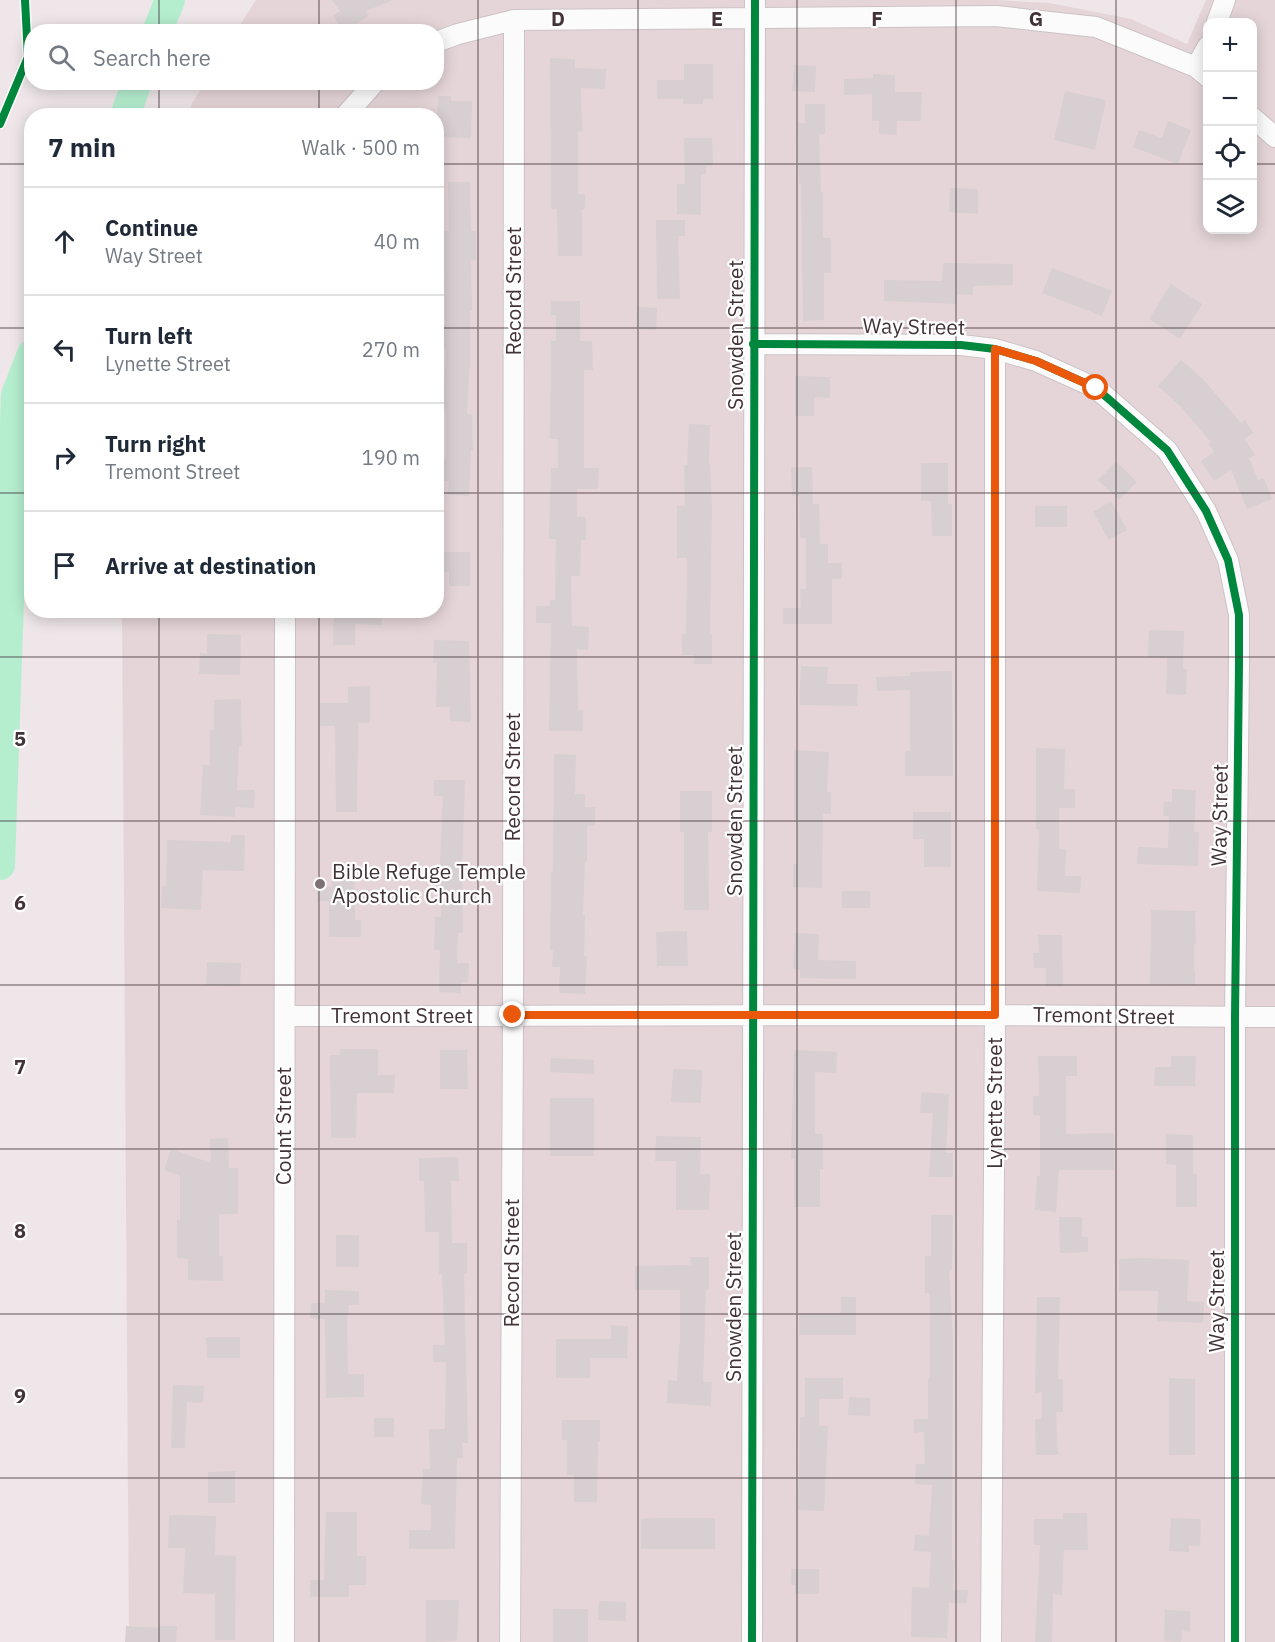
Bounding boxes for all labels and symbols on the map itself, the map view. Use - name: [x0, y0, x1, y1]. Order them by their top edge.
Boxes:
- text: D: [551, 5, 565, 32]
- text: E: [711, 5, 723, 32]
- text: F: [871, 5, 883, 32]
- text: G: [1029, 5, 1043, 32]
- street label: Record Street: [499, 226, 527, 356]
- street label: Snowden Street: [721, 260, 749, 410]
- street label: Way Street: [862, 311, 966, 341]
- route start: [1082, 374, 1108, 400]
- street label: Record Street: [498, 712, 526, 842]
- text: 5: [14, 725, 26, 752]
- street label: Snowden Street: [720, 746, 748, 896]
- street label: Way Street: [1204, 763, 1234, 867]
- place label: Bible Refuge Temple Apostolic Church: [332, 857, 526, 909]
- marker: Bible Refuge Temple Apostolic Church: [313, 877, 327, 891]
- text: 6: [14, 889, 26, 916]
- street label: Tremont Street: [1033, 1000, 1175, 1030]
- street label: Tremont Street: [331, 1001, 473, 1029]
- route end: [499, 1001, 525, 1027]
- street label: Lynette Street: [980, 1037, 1008, 1169]
- text: 7: [14, 1053, 26, 1080]
- street label: Count Street: [269, 1067, 297, 1185]
- street label: Record Street: [497, 1198, 525, 1328]
- text: 8: [14, 1217, 26, 1244]
- street label: Snowden Street: [719, 1232, 747, 1382]
- street label: Way Street: [1202, 1250, 1230, 1352]
- text: 9: [14, 1382, 26, 1409]

